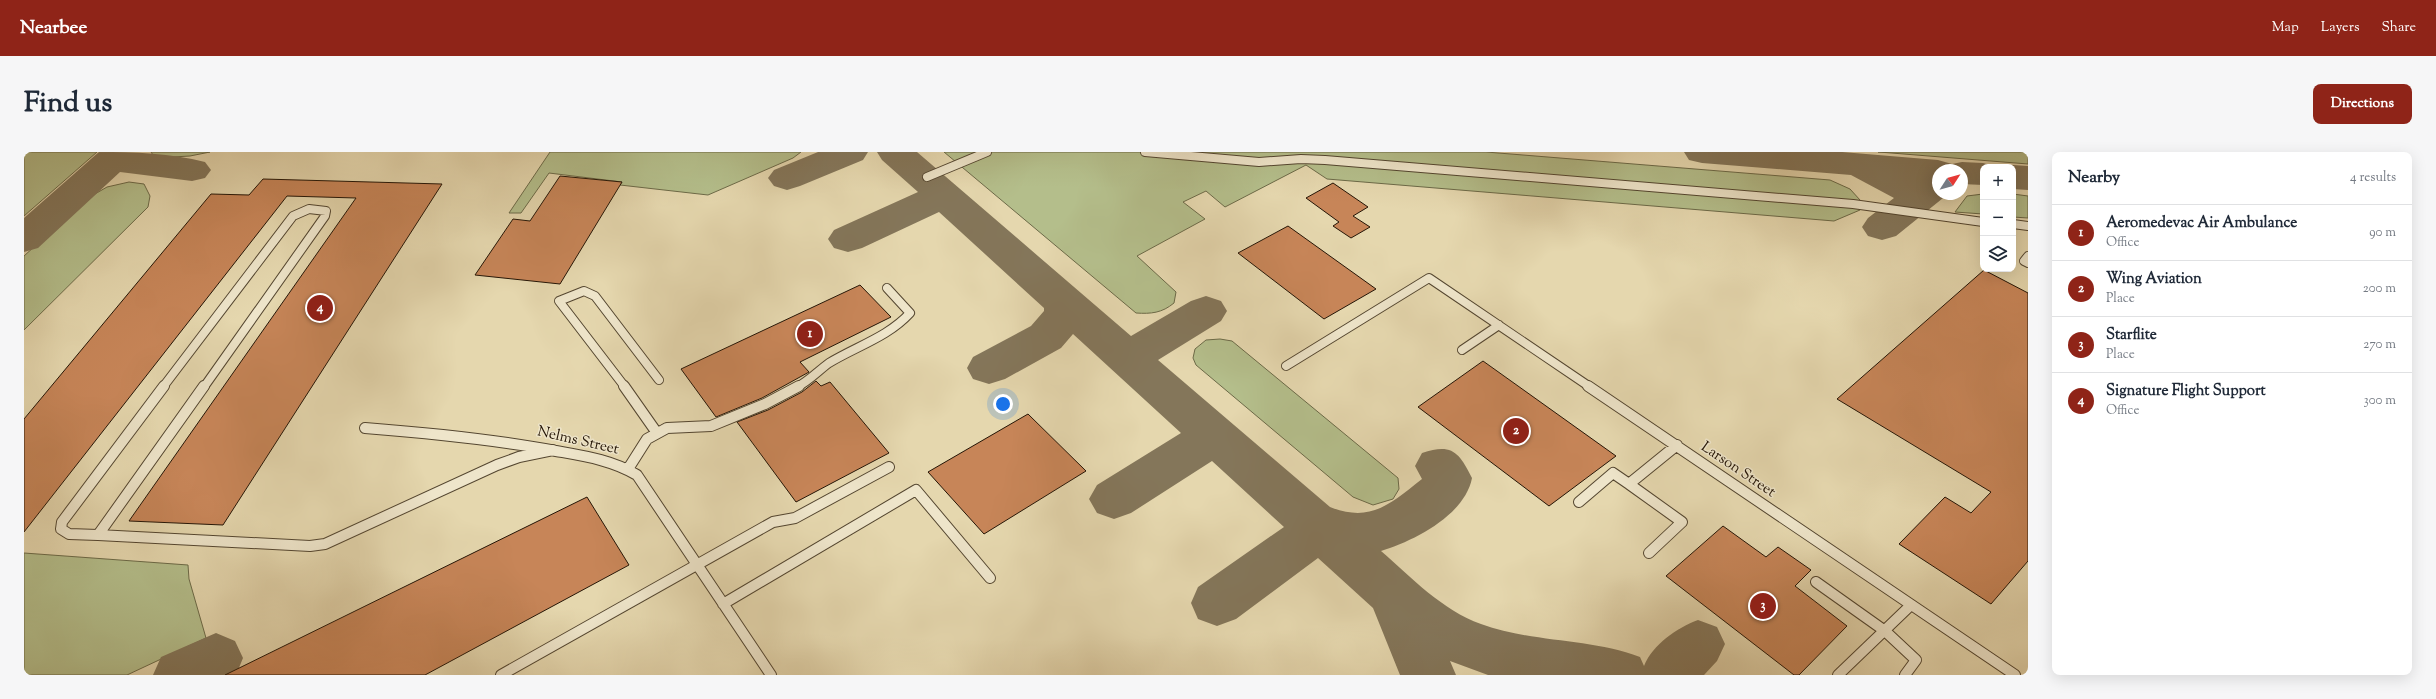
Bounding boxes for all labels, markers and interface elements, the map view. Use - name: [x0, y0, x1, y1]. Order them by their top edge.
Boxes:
- text: Nearbee: [20, 15, 87, 42]
- text: Map: [2272, 18, 2299, 38]
- text: Layers: [2321, 18, 2359, 38]
- text: Share: [2381, 18, 2416, 38]
- text: Find us: [24, 84, 112, 124]
- button: Directions: [2313, 84, 2412, 124]
- north arrow: [1932, 164, 1968, 200]
- map controls: [1980, 164, 2016, 272]
- button: +: [1980, 164, 2016, 200]
- text: Nearby: [2068, 166, 2120, 190]
- text: 4 results: [2350, 169, 2396, 187]
- button: −: [1980, 200, 2016, 236]
- text: Aeromedevac Air Ambulance: [2106, 213, 2297, 234]
- text: 1: [2079, 224, 2083, 242]
- text: 90 m: [2369, 224, 2396, 242]
- text: Office: [2106, 234, 2139, 252]
- button: layers: [1980, 236, 2016, 272]
- text: Wing Aviation: [2106, 269, 2202, 290]
- text: 2: [2078, 280, 2084, 298]
- text: 200 m: [2363, 280, 2396, 298]
- text: Place: [2106, 290, 2135, 308]
- pin: 4: [307, 293, 333, 323]
- pin: 1: [797, 319, 823, 349]
- text: Starflite: [2106, 325, 2157, 346]
- text: 3: [2078, 336, 2084, 354]
- text: 270 m: [2363, 336, 2396, 354]
- text: Place: [2106, 346, 2135, 364]
- text: Signature Flight Support: [2106, 381, 2266, 402]
- text: 4: [2078, 392, 2084, 410]
- text: 300 m: [2364, 392, 2396, 410]
- your location: [993, 394, 1013, 414]
- text: Office: [2106, 402, 2139, 420]
- pin: 2: [1503, 416, 1529, 446]
- street label: Nelms Street: [535, 421, 621, 461]
- street label: Larson Street: [1696, 437, 1780, 503]
- pin: 3: [1750, 591, 1776, 621]

